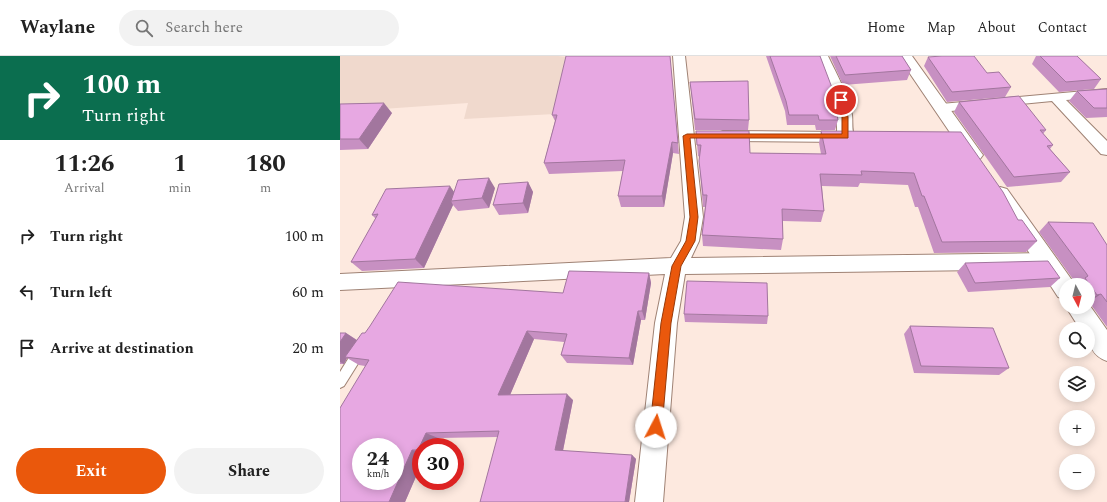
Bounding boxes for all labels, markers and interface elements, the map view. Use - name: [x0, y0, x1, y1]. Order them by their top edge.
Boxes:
- search box: [119, 10, 399, 46]
- text: Waylane: [20, 13, 95, 42]
- text: Search here: [165, 16, 243, 39]
- icon: search: [133, 17, 155, 39]
- text: Home: [867, 17, 905, 38]
- text: Map: [927, 17, 955, 38]
- text: About: [977, 17, 1016, 38]
- text: Contact: [1038, 17, 1087, 38]
- text: 100 m: [82, 63, 161, 106]
- icon: right: [16, 72, 68, 124]
- pin: [824, 83, 858, 117]
- icon: arrive: [830, 89, 852, 111]
- text: Turn right: [82, 102, 165, 129]
- text: 11:26: [54, 146, 114, 182]
- text: 1: [173, 146, 187, 182]
- text: 180: [245, 146, 286, 182]
- text: Arrival: [64, 178, 105, 198]
- text: min: [169, 178, 191, 198]
- text: m: [260, 178, 271, 198]
- icon: right: [16, 225, 38, 247]
- text: Turn right: [50, 225, 123, 248]
- text: 100 m: [285, 225, 324, 248]
- north arrow: [1059, 278, 1095, 314]
- map controls: [1059, 278, 1095, 490]
- icon: left: [16, 281, 38, 303]
- text: Turn left: [50, 281, 112, 304]
- text: 60 m: [292, 281, 324, 304]
- button: search: [1059, 322, 1095, 358]
- icon: arrive: [16, 337, 38, 359]
- text: Arrive at destination: [50, 337, 194, 360]
- text: 20 m: [292, 337, 324, 360]
- button: layers: [1059, 366, 1095, 402]
- position arrow: [635, 406, 677, 448]
- button: +: [1059, 410, 1095, 446]
- speed limit sign: 30: [412, 438, 464, 490]
- text: 24: [367, 444, 389, 474]
- button: Exit: [16, 448, 166, 494]
- button: Share: [174, 448, 324, 494]
- button: −: [1059, 454, 1095, 490]
- text: km/h: [367, 466, 389, 482]

